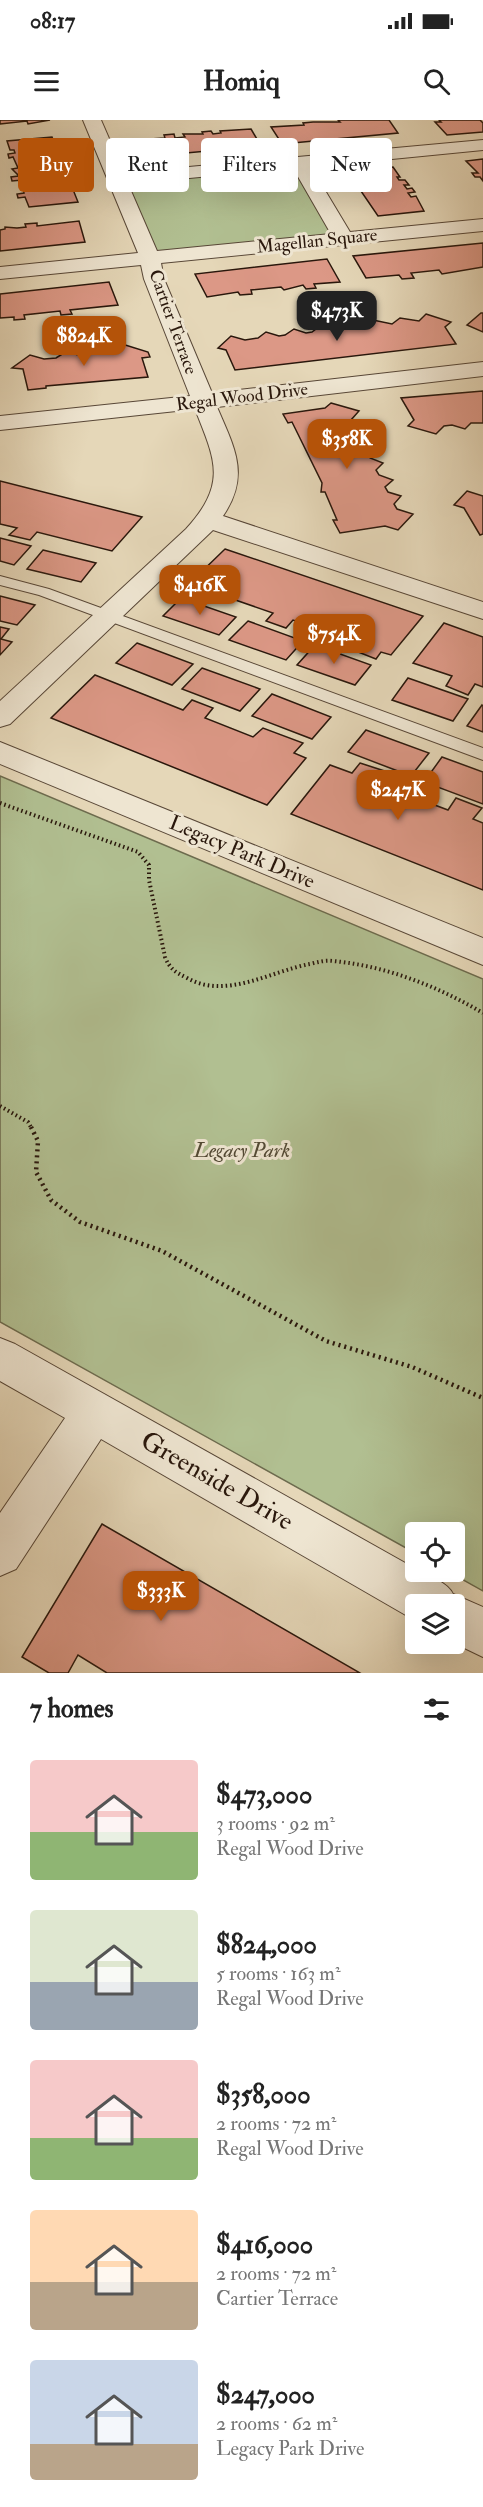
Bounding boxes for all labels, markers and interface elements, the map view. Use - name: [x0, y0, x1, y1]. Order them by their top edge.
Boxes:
- text: 08:17: [30, 7, 75, 35]
- icon: menu: [30, 65, 63, 98]
- text: Homiq: [203, 65, 280, 98]
- icon: search: [420, 65, 453, 98]
- chip: Buy: [18, 138, 94, 192]
- chip: Rent: [106, 138, 189, 192]
- chip: Filters: [201, 138, 298, 192]
- chip: New: [310, 138, 392, 192]
- street label: Magellan Square: [256, 223, 379, 259]
- street label: Cartier Terrace: [143, 266, 203, 378]
- pin: $473K: [295, 291, 379, 342]
- text: $473K: [311, 298, 363, 323]
- pin: $824K: [42, 316, 126, 367]
- text: $824K: [56, 323, 112, 348]
- street label: Regal Wood Drive: [175, 377, 310, 417]
- pin: $358K: [305, 419, 389, 470]
- text: $358K: [321, 426, 373, 451]
- pin: $416K: [158, 565, 242, 616]
- text: $416K: [173, 572, 227, 597]
- pin: $754K: [292, 614, 376, 665]
- text: $754K: [307, 621, 361, 646]
- pin: $247K: [356, 770, 440, 821]
- text: $247K: [371, 777, 425, 802]
- street label: Legacy Park Drive: [165, 809, 319, 895]
- park label: Legacy Park: [193, 1137, 290, 1164]
- street label: Greenside Drive: [135, 1424, 299, 1538]
- map controls: [405, 1522, 465, 1654]
- button: locate: [405, 1522, 465, 1582]
- pin: $333K: [119, 1571, 203, 1622]
- text: $333K: [137, 1578, 185, 1603]
- button: layers: [405, 1594, 465, 1654]
- text: 7 homes: [30, 1693, 113, 1725]
- icon: filters: [420, 1693, 453, 1726]
- text: $473,000: [216, 1779, 312, 1811]
- icon: home: [78, 1784, 150, 1856]
- text: 3 rooms · 92 m²: [216, 1811, 335, 1836]
- text: Regal Wood Drive: [216, 1836, 364, 1861]
- text: $824,000: [216, 1929, 317, 1961]
- icon: home: [78, 1934, 150, 2006]
- text: 5 rooms · 163 m²: [216, 1961, 341, 1986]
- text: Regal Wood Drive: [216, 1986, 364, 2011]
- text: $358,000: [216, 2079, 311, 2111]
- icon: home: [78, 2084, 150, 2156]
- text: 2 rooms · 72 m²: [216, 2111, 336, 2136]
- text: Regal Wood Drive: [216, 2136, 364, 2161]
- text: $416,000: [216, 2229, 313, 2261]
- icon: home: [78, 2234, 150, 2306]
- text: 2 rooms · 72 m²: [216, 2261, 336, 2286]
- text: Cartier Terrace: [216, 2286, 338, 2311]
- text: $247,000: [216, 2379, 315, 2411]
- icon: home: [78, 2384, 150, 2456]
- text: 2 rooms · 62 m²: [216, 2411, 337, 2436]
- text: Legacy Park Drive: [216, 2436, 364, 2461]

